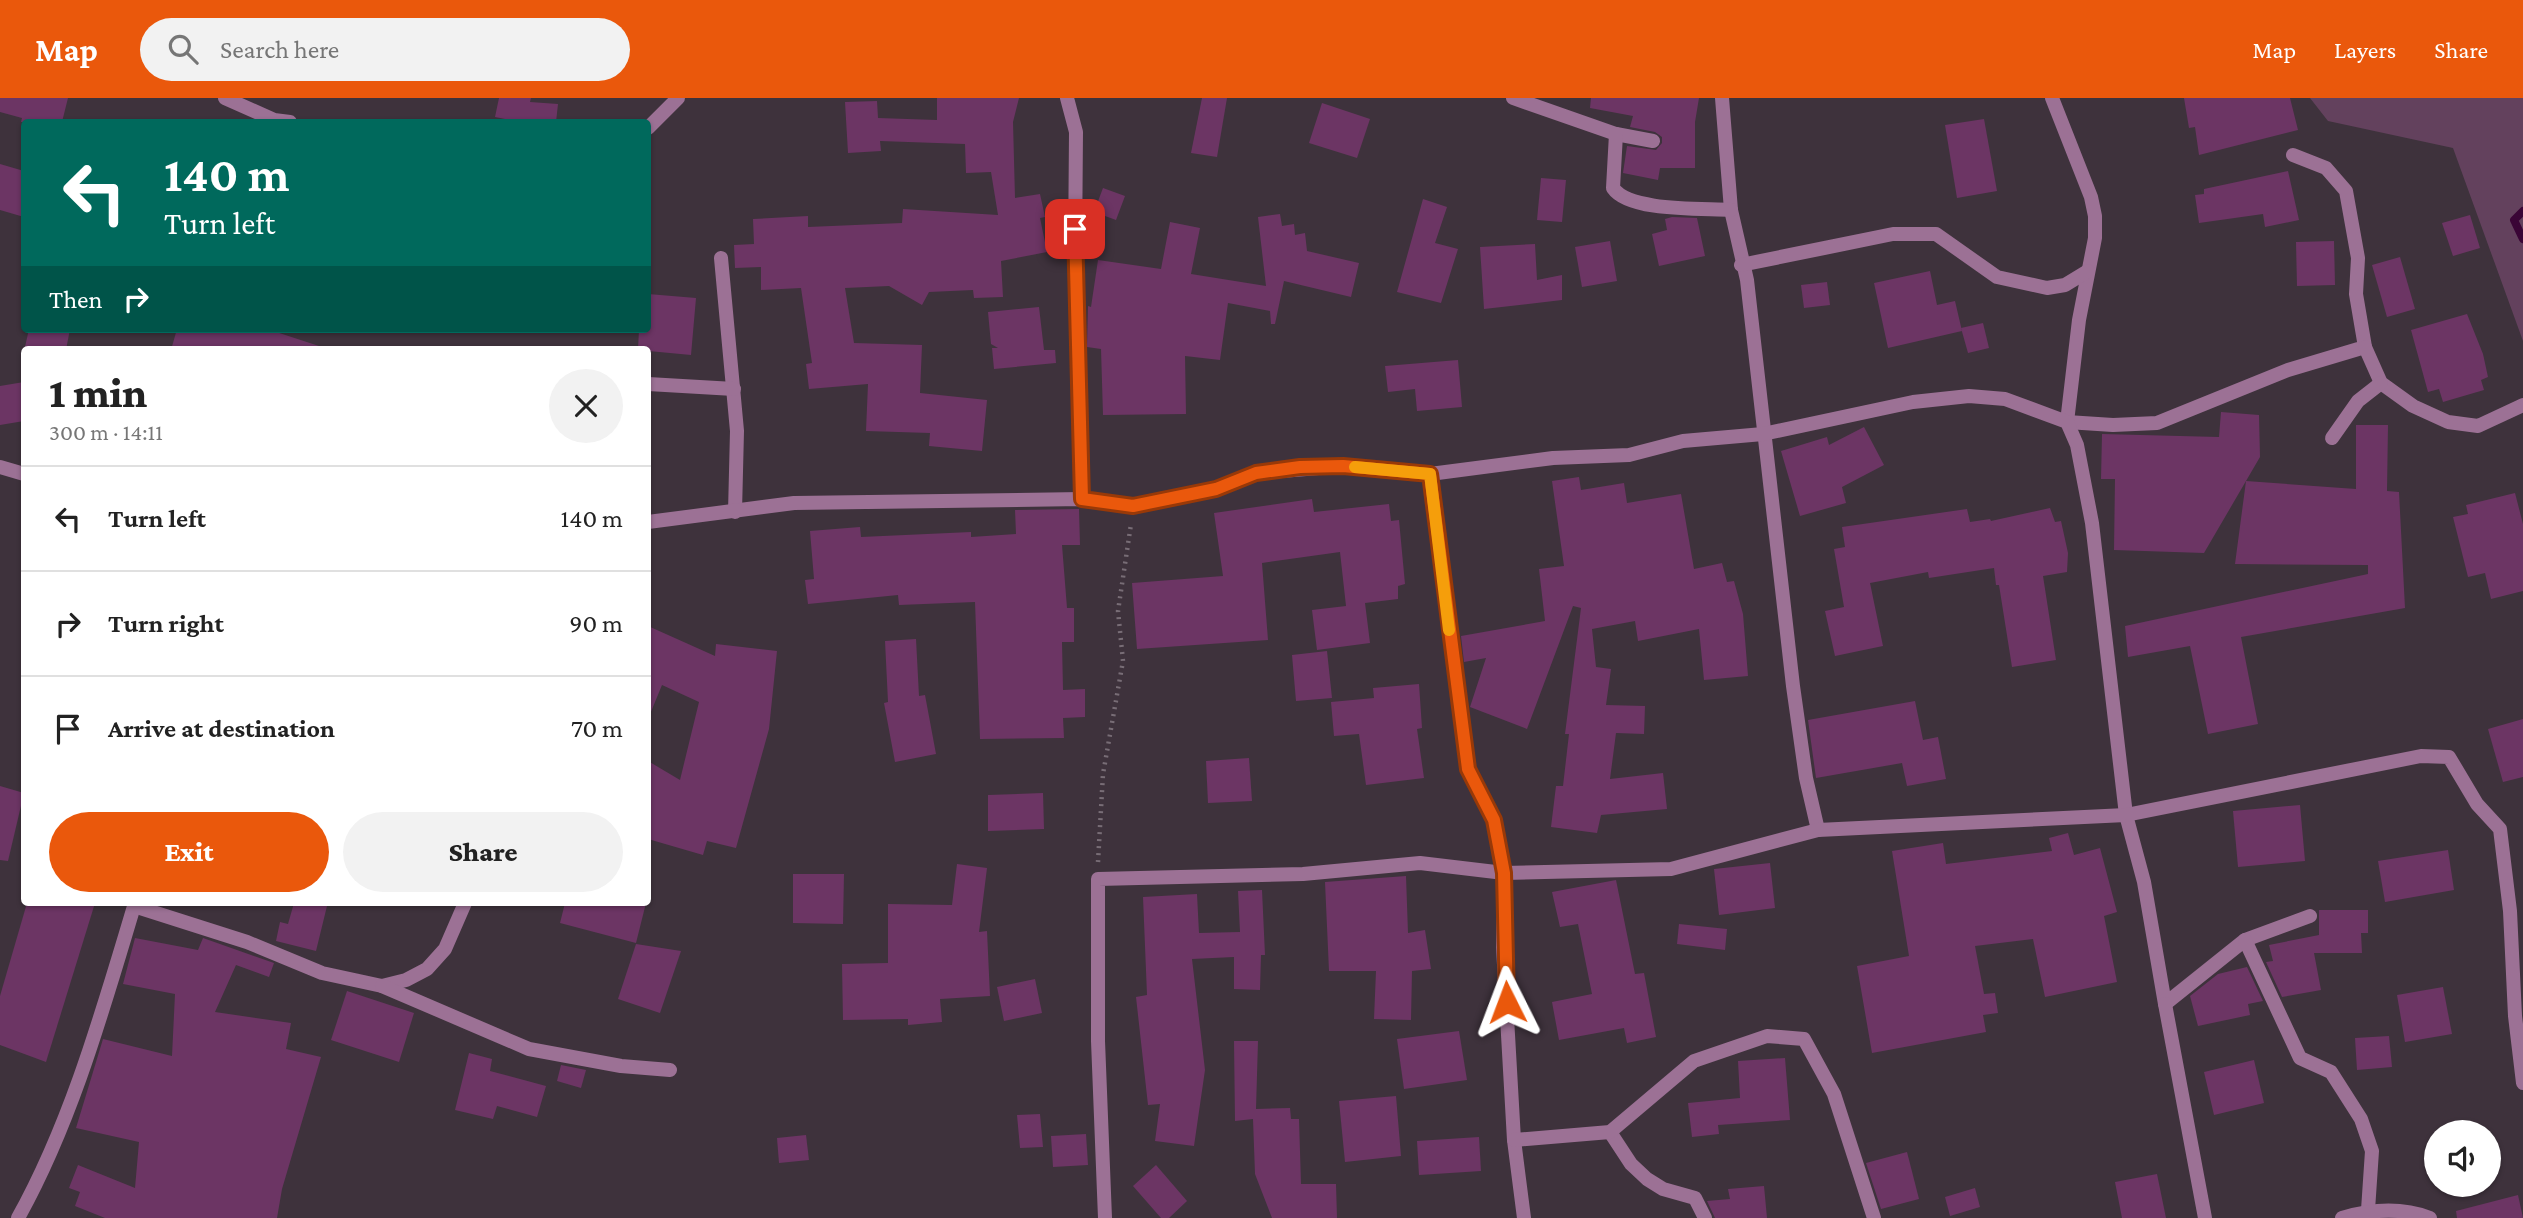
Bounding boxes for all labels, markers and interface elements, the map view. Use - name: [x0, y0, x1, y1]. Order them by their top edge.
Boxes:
- search box: [140, 18, 630, 81]
- icon: search: [164, 30, 202, 68]
- text: Map: [35, 31, 98, 68]
- text: Search here: [220, 35, 339, 64]
- text: Map: [2252, 36, 2296, 63]
- text: Layers: [2334, 36, 2396, 63]
- text: Share: [2434, 36, 2488, 63]
- icon: left: [49, 147, 140, 238]
- text: 140 m: [164, 147, 289, 202]
- pin: [1045, 199, 1105, 259]
- text: Turn left: [164, 205, 275, 241]
- icon: arrive: [1056, 210, 1094, 248]
- icon: right: [117, 280, 155, 318]
- text: Then: [49, 285, 103, 314]
- text: 1 min: [49, 369, 147, 416]
- button: close: [549, 369, 623, 443]
- text: 300 m · 14:11: [49, 419, 163, 445]
- icon: left: [49, 500, 87, 538]
- text: Turn left: [108, 504, 206, 533]
- text: 140 m: [561, 504, 623, 533]
- icon: right: [49, 605, 87, 643]
- text: Turn right: [108, 609, 224, 638]
- text: 90 m: [569, 609, 623, 638]
- icon: arrive: [49, 710, 87, 748]
- text: Arrive at destination: [108, 714, 335, 743]
- text: 70 m: [571, 714, 623, 743]
- button: Exit: [49, 812, 329, 892]
- button: Share: [343, 812, 623, 892]
- position arrow: [1470, 965, 1544, 1039]
- map controls: [2424, 1120, 2501, 1197]
- button: sound: [2424, 1120, 2501, 1197]

